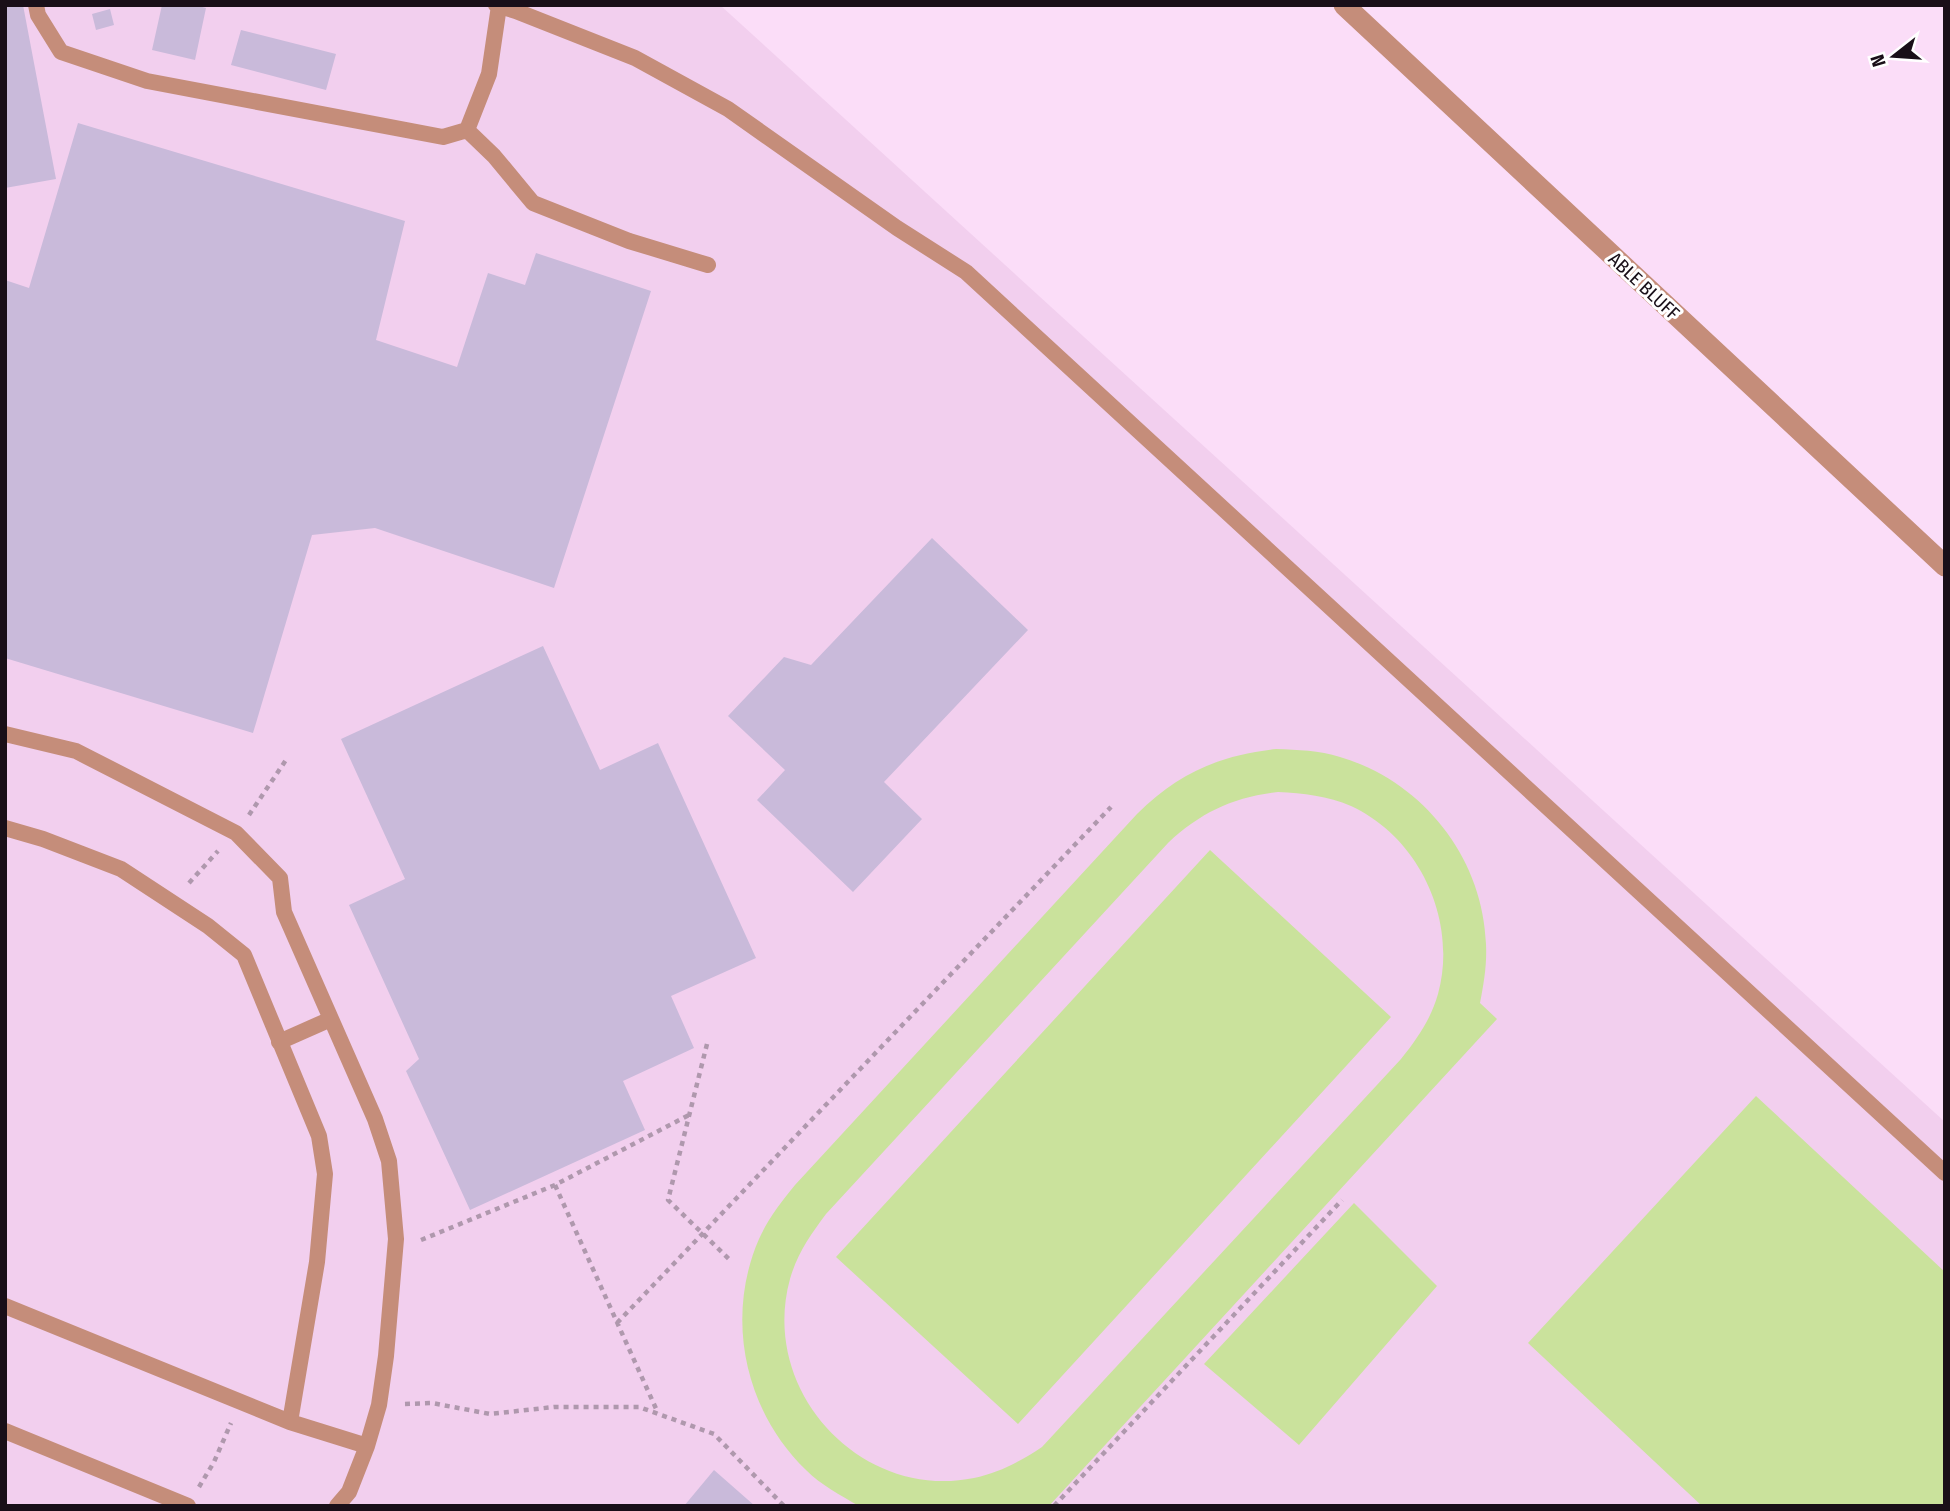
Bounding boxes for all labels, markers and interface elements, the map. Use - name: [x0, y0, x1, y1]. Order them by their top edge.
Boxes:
- north arrow: [1859, 21, 1929, 91]
- text: N: [1866, 52, 1891, 70]
- street label: ABLE BLUFF: [1604, 247, 1684, 325]

